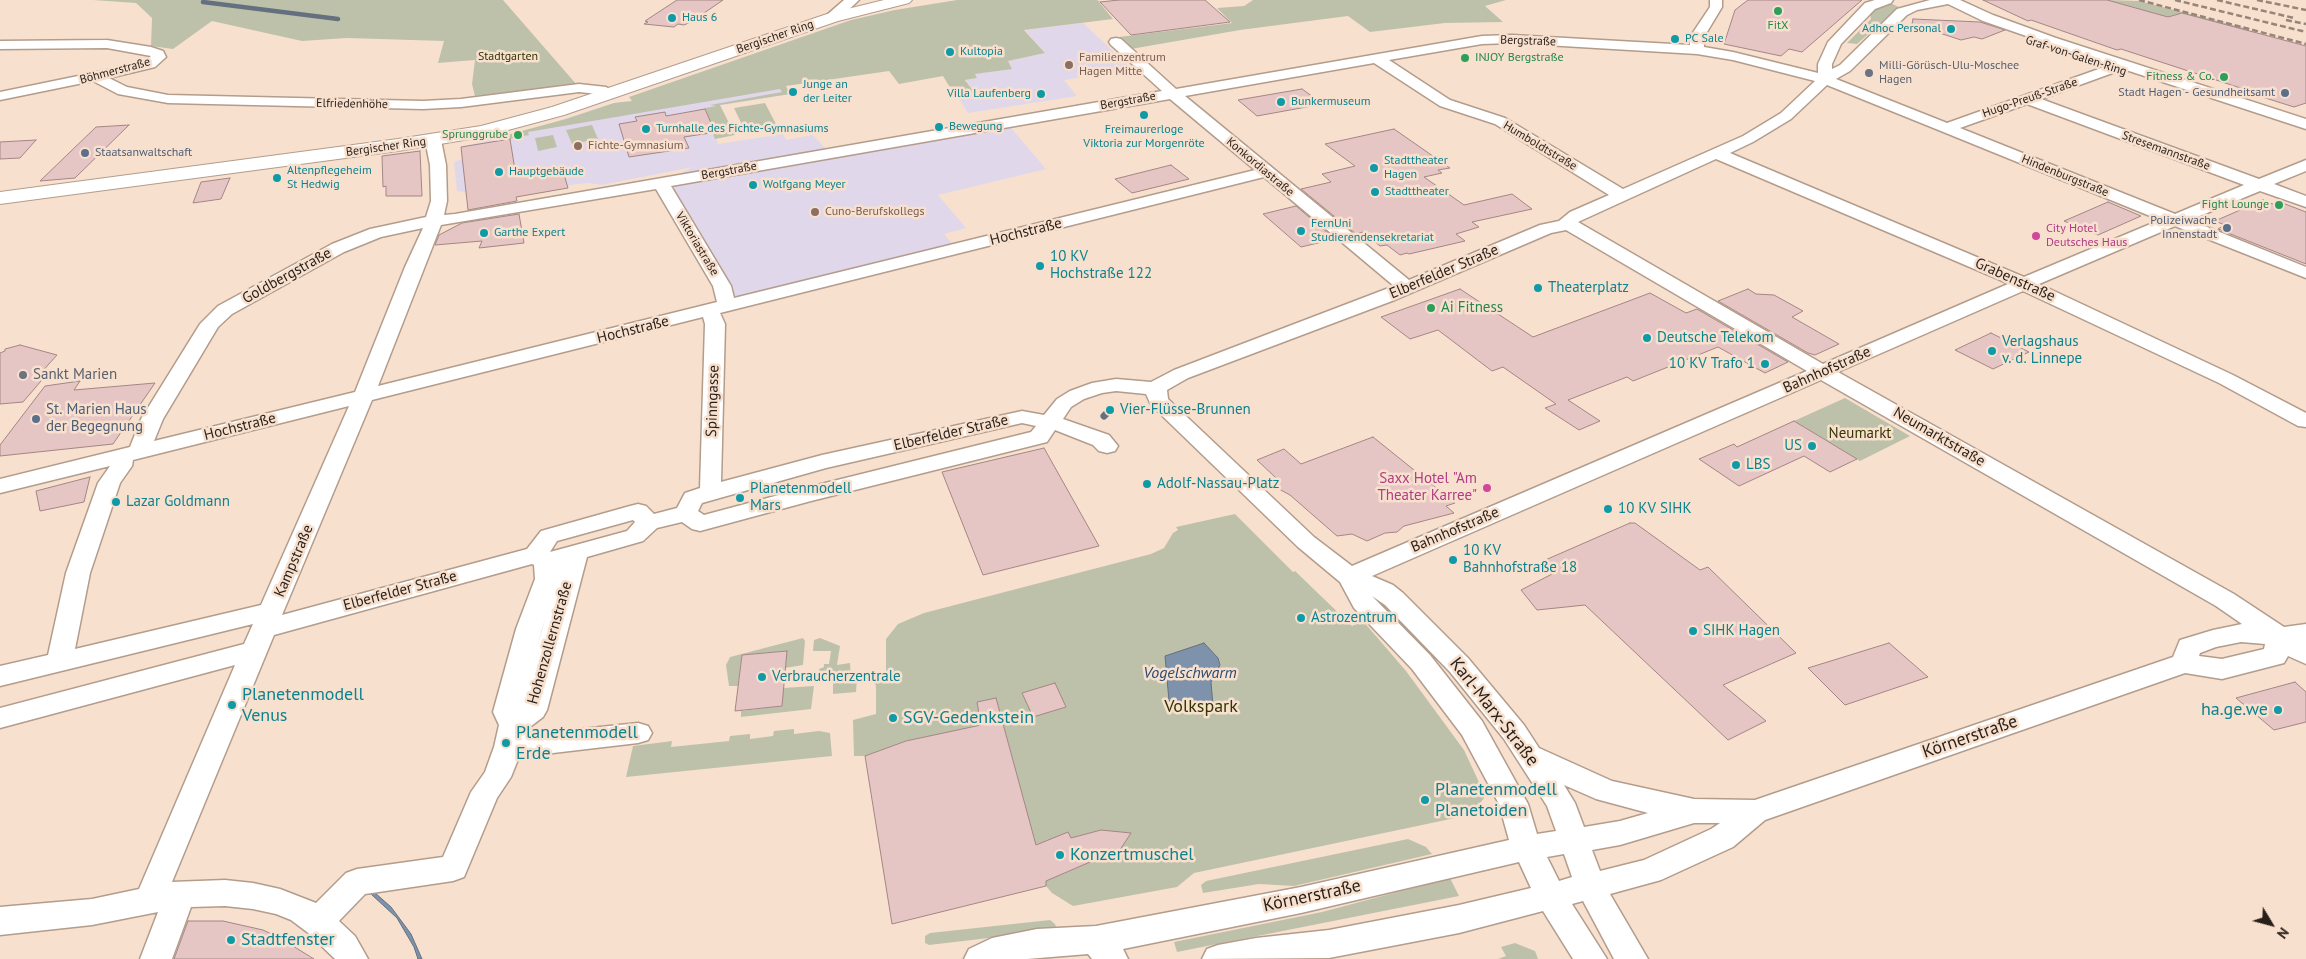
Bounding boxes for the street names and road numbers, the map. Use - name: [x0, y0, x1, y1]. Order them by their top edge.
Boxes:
- street label: Bergischer Ring: [735, 17, 815, 57]
- street label: Bergstraße: [1500, 33, 1556, 49]
- street label: Graf-von-Galen-Ring: [2024, 33, 2128, 79]
- street label: Böhmerstraße: [78, 55, 152, 87]
- street label: Hugo-Preuß-Straße: [1980, 75, 2080, 121]
- street label: Bergstraße: [1099, 89, 1157, 113]
- street label: Elfriedenhöhe: [316, 96, 388, 112]
- street label: Humboldtstraße: [1500, 118, 1580, 174]
- street label: Stresemannstraße: [2120, 128, 2212, 174]
- street label: Bergischer Ring: [345, 134, 427, 160]
- street label: Konkordiastraße: [1223, 135, 1297, 199]
- street label: Hindenburgstraße: [2019, 152, 2111, 200]
- street label: Bergstraße: [700, 159, 758, 183]
- street label: Viktoriastraße: [672, 210, 722, 278]
- street label: Hochstraße: [988, 214, 1064, 250]
- street label: Elberfelder Straße: [1387, 241, 1501, 303]
- street label: Goldbergstraße: [239, 244, 335, 308]
- street label: Grabenstraße: [1972, 254, 2058, 306]
- street label: Hochstraße: [595, 312, 671, 348]
- street label: Bahnhofstraße: [1780, 343, 1874, 397]
- street label: Spinngasse: [703, 365, 723, 437]
- street label: Neumarktstraße: [1890, 403, 1988, 471]
- street label: Hochstraße: [202, 409, 278, 445]
- street label: Elberfelder Straße: [892, 411, 1010, 455]
- street label: Bahnhofstraße: [1408, 503, 1502, 557]
- street label: Kampstraße: [271, 522, 317, 600]
- street label: Elberfelder Straße: [341, 567, 459, 615]
- street label: Hohenzollernstraße: [524, 580, 576, 706]
- street label: Karl-Marx-Straße: [1445, 653, 1543, 771]
- street label: Körnerstraße: [1919, 711, 2021, 763]
- street label: Körnerstraße: [1261, 875, 1363, 917]

